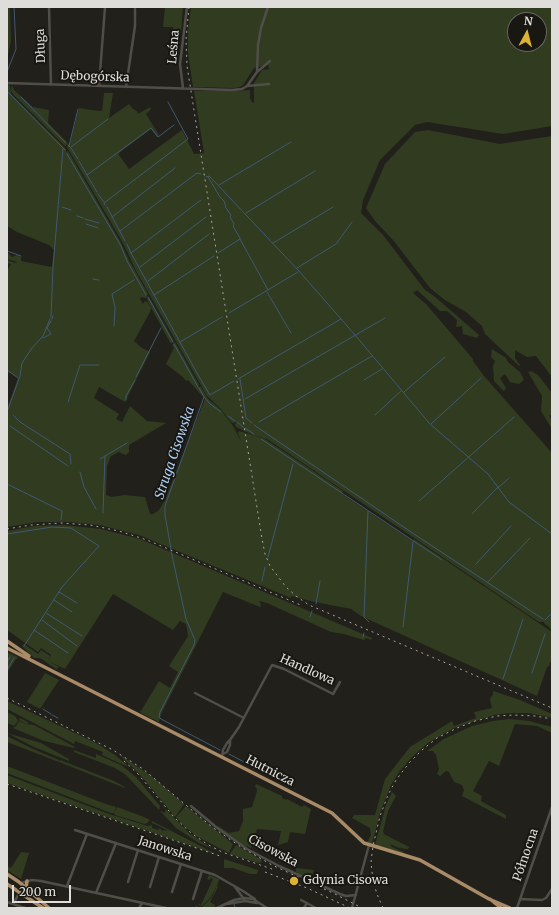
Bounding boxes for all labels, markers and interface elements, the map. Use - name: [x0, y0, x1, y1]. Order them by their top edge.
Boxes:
- north arrow: [507, 12, 547, 52]
- text: N: [523, 14, 534, 29]
- street label: Długa: [33, 29, 49, 63]
- street label: Leśna: [165, 29, 183, 65]
- street label: Dębogórska: [60, 69, 130, 85]
- water label: Struga Cisowska: [152, 405, 198, 501]
- street label: Handlowa: [277, 652, 337, 688]
- street label: Hutnicza: [243, 753, 297, 789]
- street label: Północna: [510, 827, 542, 883]
- street label: Cisowska: [246, 832, 300, 870]
- street label: Janowska: [136, 834, 194, 864]
- place label: Gdynia Cisowa: [303, 874, 388, 888]
- marker: Gdynia Cisowa: [288, 875, 300, 887]
- scale bar: [14, 877, 73, 903]
- text: 200 m: [19, 884, 56, 899]

